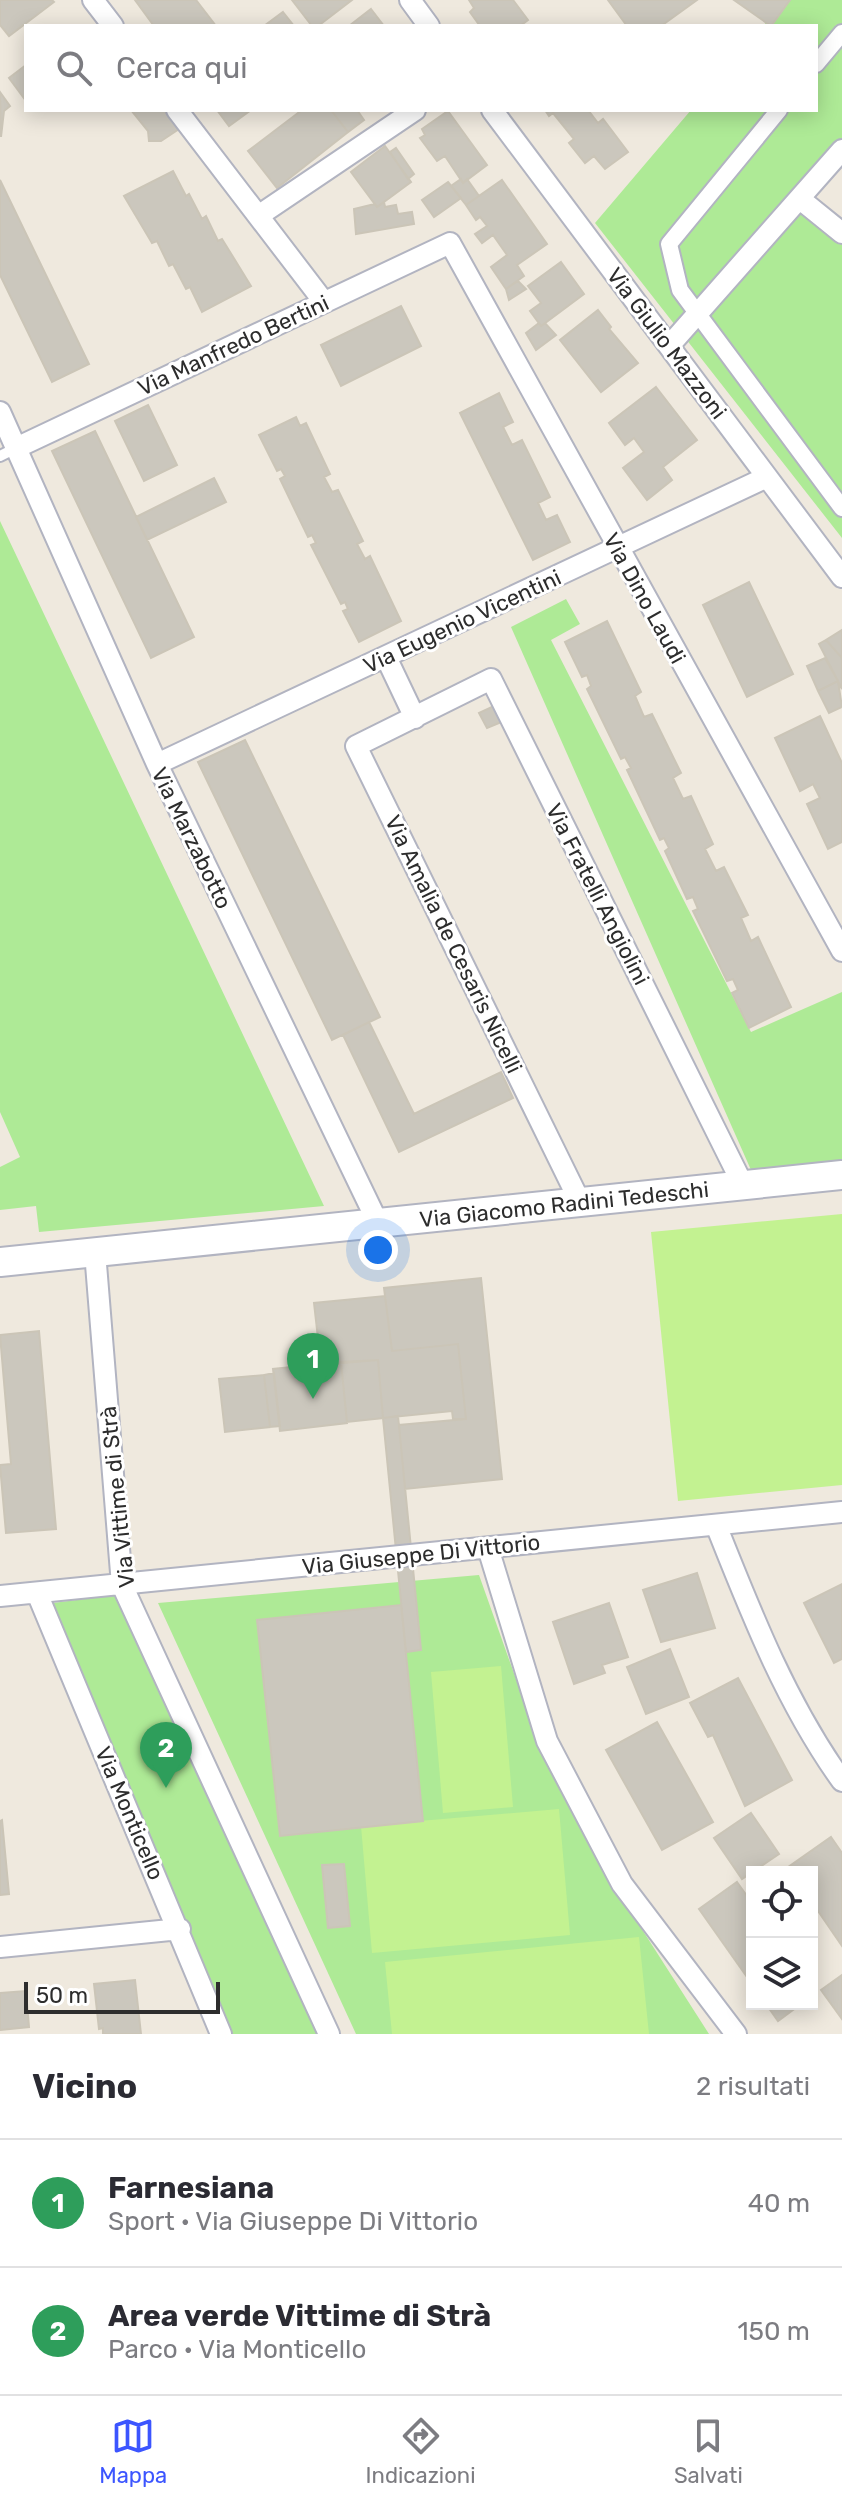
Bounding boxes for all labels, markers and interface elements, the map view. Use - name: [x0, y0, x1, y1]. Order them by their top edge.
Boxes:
- search box: [24, 24, 818, 112]
- icon: search: [52, 46, 96, 90]
- text: Cerca qui: [116, 50, 248, 86]
- street label: Via Giulio Mazzoni: [601, 262, 732, 424]
- street label: Via Manfredo Bertini: [133, 289, 333, 402]
- street label: Via Dino Laudi: [598, 528, 692, 668]
- street label: Via Eugenio Vicentini: [359, 564, 565, 679]
- street label: Via Marzabotto: [146, 763, 237, 913]
- street label: Via Fratelli Angiolini: [540, 799, 655, 990]
- street label: Via Amalia de Cesaris Nicelli: [379, 811, 528, 1078]
- street label: Via Giacomo Radini Tedeschi: [418, 1176, 710, 1233]
- your location: [358, 1230, 398, 1270]
- pin: 1: [287, 1333, 339, 1399]
- street label: Via Vittime di Strà: [95, 1405, 140, 1589]
- street label: Via Giuseppe Di Vittorio: [301, 1529, 541, 1580]
- pin: 2: [140, 1722, 192, 1788]
- street label: Via Monticello: [89, 1742, 170, 1884]
- map controls: [746, 1866, 818, 2010]
- button: locate: [746, 1866, 818, 1938]
- button: layers: [746, 1938, 818, 2010]
- scale bar: [24, 1978, 220, 2014]
- text: 50 m: [36, 1982, 88, 2009]
- text: Vicino: [32, 2066, 137, 2107]
- text: 2 risultati: [696, 2071, 810, 2102]
- text: Farnesiana: [108, 2170, 274, 2206]
- text: 1: [52, 2188, 64, 2219]
- text: 40 m: [748, 2188, 810, 2219]
- text: Sport · Via Giuseppe Di Vittorio: [108, 2206, 478, 2237]
- text: Area verde Vittime di Strà: [108, 2298, 491, 2334]
- text: 2: [50, 2316, 66, 2347]
- text: 150 m: [737, 2316, 810, 2347]
- text: Parco · Via Monticello: [108, 2334, 366, 2365]
- tab: Mappa: [99, 2414, 167, 2489]
- tab: Indicazioni: [366, 2414, 475, 2489]
- tab: Salvati: [674, 2414, 743, 2489]

